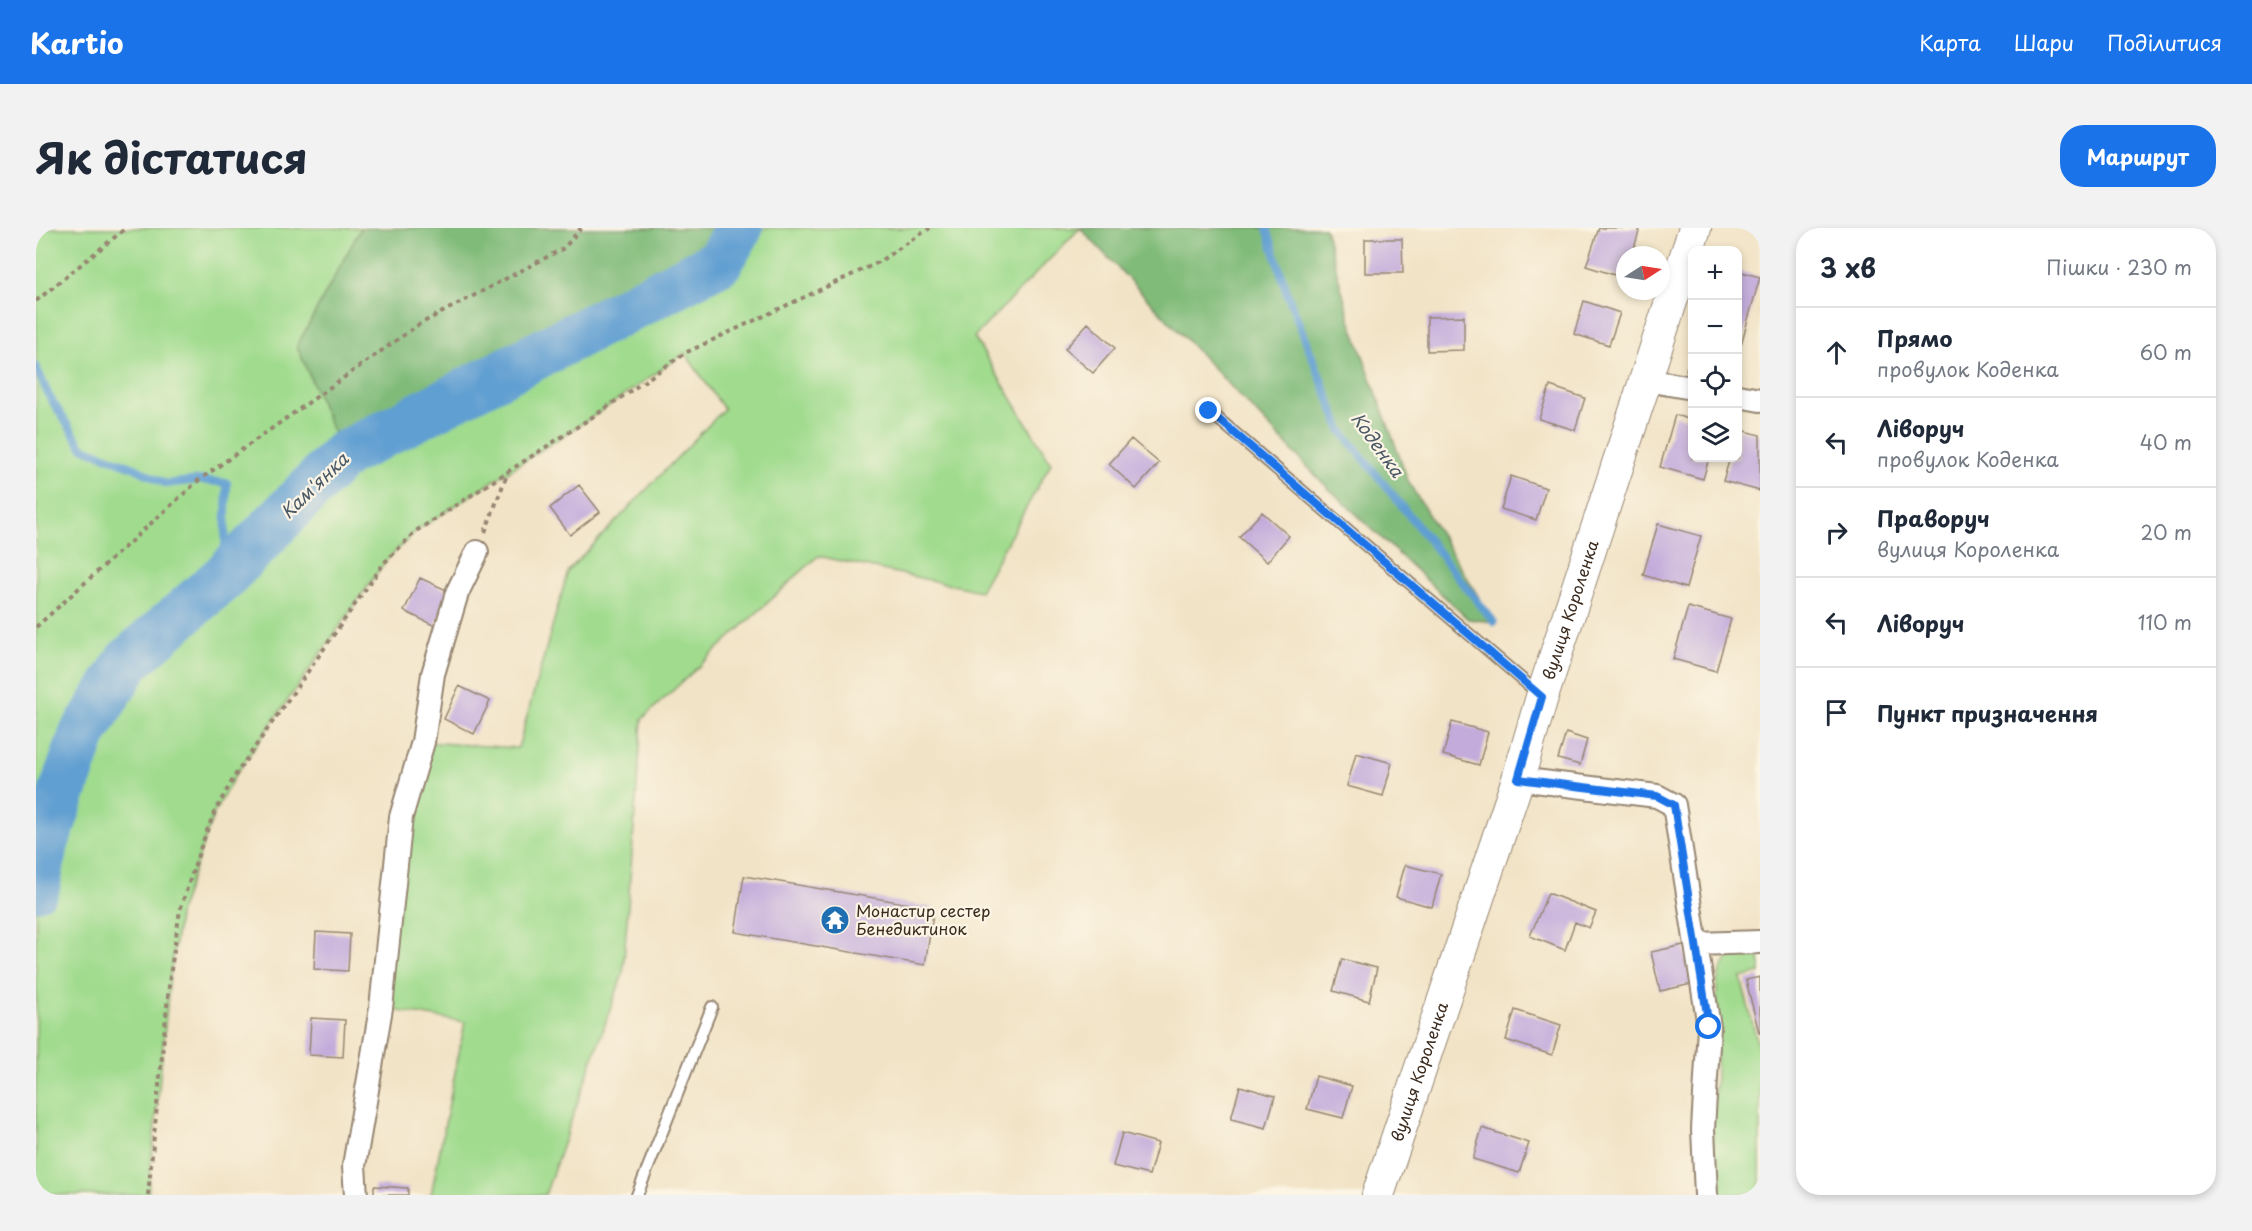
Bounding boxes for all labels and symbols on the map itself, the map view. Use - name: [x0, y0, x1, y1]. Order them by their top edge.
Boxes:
- north arrow: [1616, 246, 1670, 300]
- route end: [1195, 397, 1221, 423]
- water label: Коденка: [1345, 406, 1412, 483]
- water label: Кам'янка: [274, 445, 355, 524]
- street label: вулиця Короленка: [1535, 536, 1604, 683]
- place label: Монастир сестер Бенедиктинок: [856, 898, 990, 940]
- temple icon: Монастир сестер Бенедиктинок: [819, 904, 851, 936]
- street label: вулиця Короленка: [1384, 999, 1453, 1144]
- route start: [1695, 1013, 1721, 1039]

